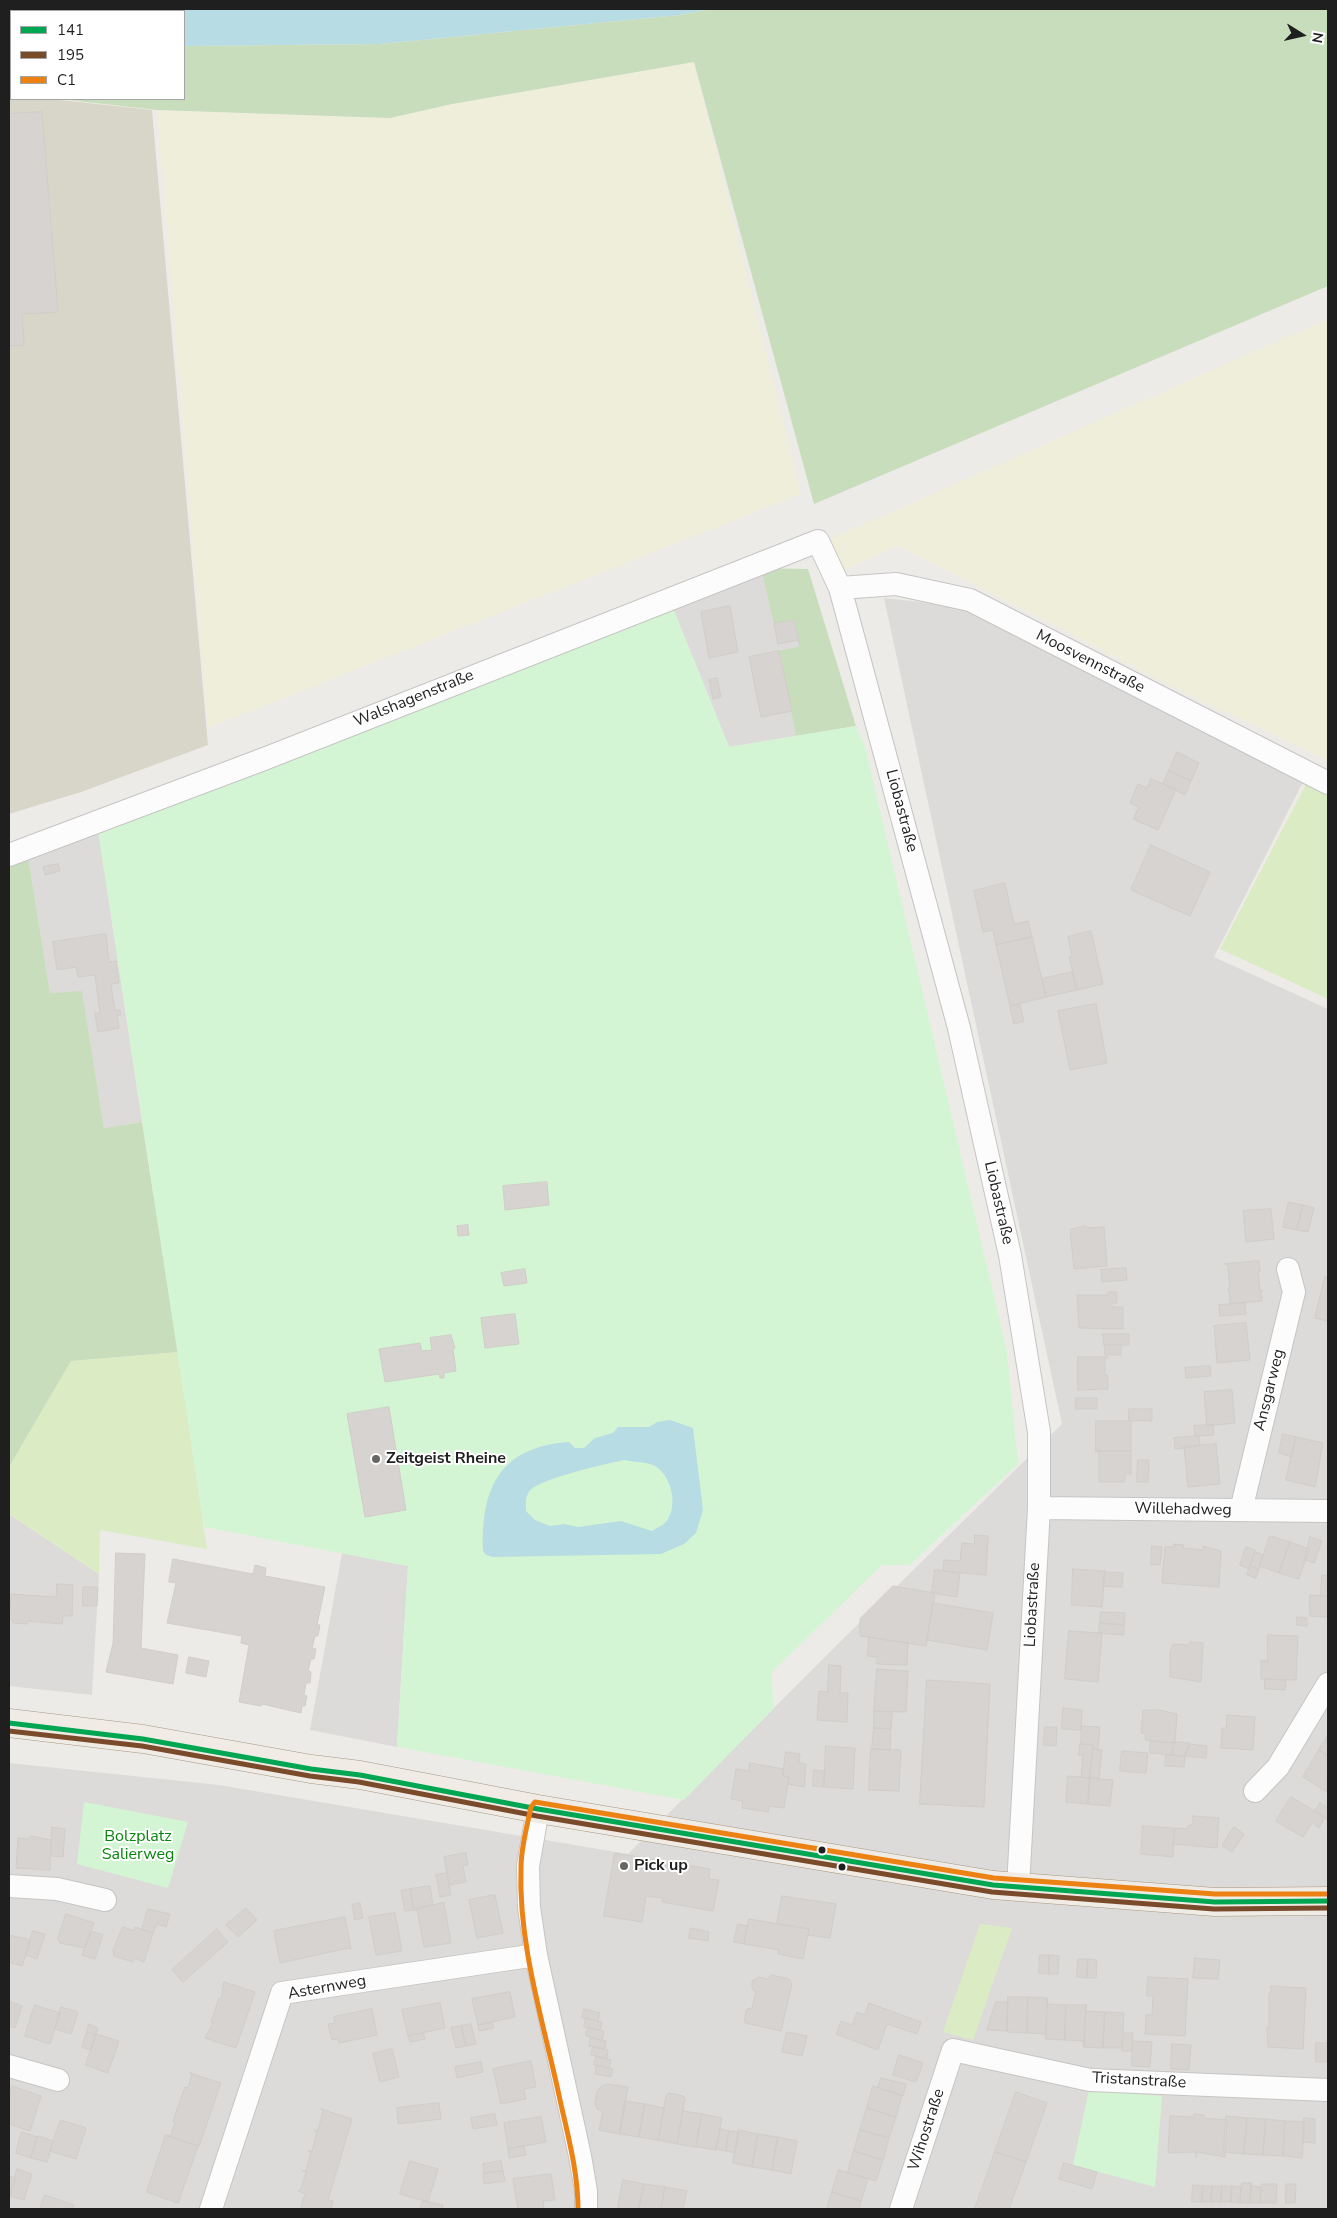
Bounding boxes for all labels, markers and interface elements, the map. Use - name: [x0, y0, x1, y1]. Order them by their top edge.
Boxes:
- legend: [10, 10, 185, 100]
- north arrow: [1277, 10, 1327, 60]
- text: 141: [57, 20, 84, 40]
- text: N: [1307, 31, 1328, 44]
- text: 195: [57, 45, 84, 65]
- text: C1: [57, 70, 76, 90]
- street label: Moosvennstraße: [1032, 626, 1148, 698]
- street label: Walshagenstraße: [351, 666, 477, 732]
- street label: Liobastraße: [881, 768, 921, 854]
- street label: Liobastraße: [979, 1160, 1017, 1246]
- street label: Ansgarweg: [1251, 1347, 1289, 1433]
- place label: Zeitgeist Rheine: [386, 1449, 506, 1469]
- marker: Zeitgeist Rheine: [370, 1453, 382, 1465]
- street label: Willehadweg: [1134, 1500, 1232, 1520]
- street label: Liobastraße: [1021, 1562, 1045, 1648]
- park label: Bolzplatz Salierweg: [102, 1827, 174, 1865]
- unlabelled marker: [817, 1845, 827, 1855]
- place label: Pick up: [634, 1856, 688, 1876]
- marker: Pick up: [618, 1860, 630, 1872]
- unlabelled marker: [837, 1862, 847, 1872]
- street label: Asternweg: [286, 1972, 368, 2004]
- street label: Tristanstraße: [1091, 2069, 1187, 2093]
- street label: Wihostraße: [905, 2087, 949, 2173]

